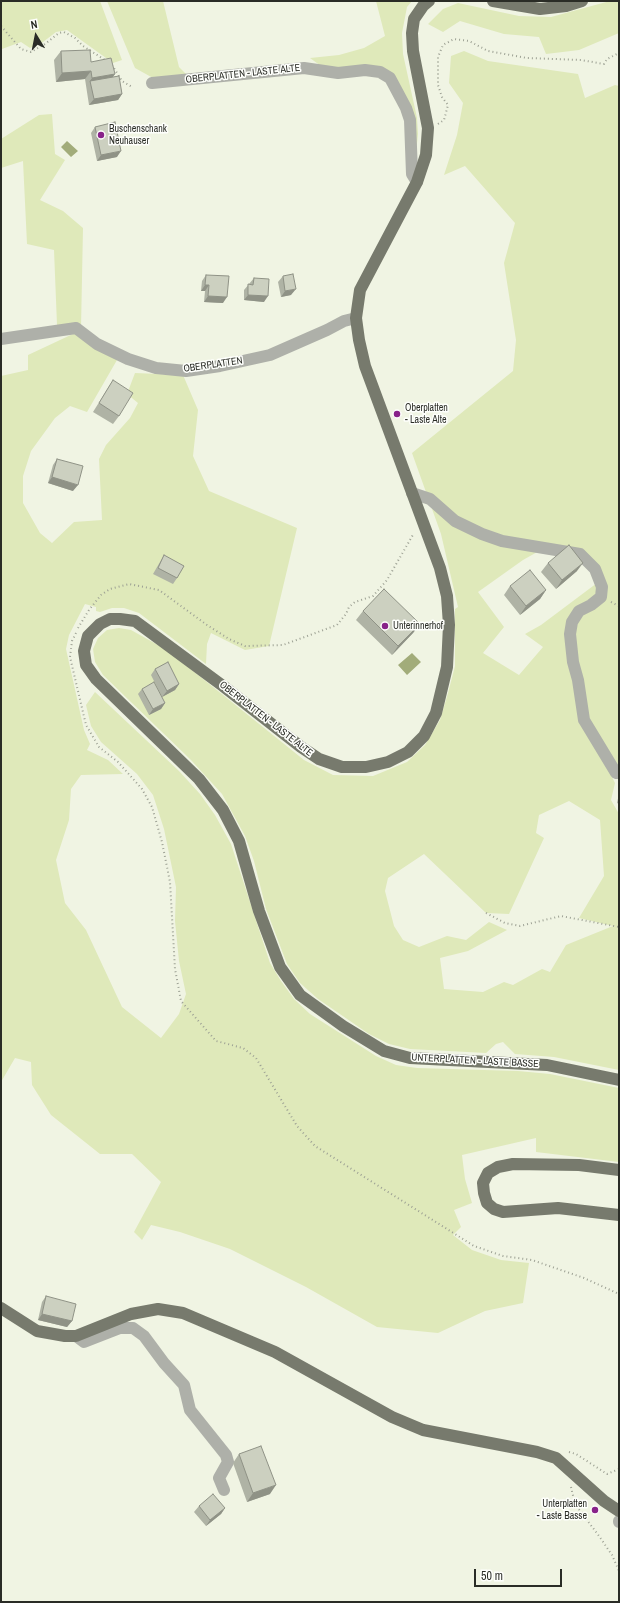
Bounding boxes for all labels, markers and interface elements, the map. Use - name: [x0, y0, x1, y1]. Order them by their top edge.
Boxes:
- north arrow: [16, 16, 56, 56]
- text: N: [29, 17, 38, 32]
- street label: OBERPLATTEN - LASTE ALTE: [185, 62, 301, 86]
- place label: Buschenschank Neuhauser: [109, 123, 167, 146]
- marker: Buschenschank Neuhauser: [96, 130, 106, 140]
- street label: OBERPLATTEN: [183, 355, 243, 375]
- place label: Oberplatten - Laste Alte: [405, 402, 448, 426]
- marker: Oberplatten - Laste Alte: [392, 409, 402, 419]
- place label: Unterinnerhof: [393, 620, 443, 632]
- marker: Unterinnerhof: [380, 621, 390, 631]
- street label: OBERPLATTEN - LASTE ALTE: [217, 679, 315, 759]
- street label: UNTERPLATTEN - LASTE BASSE: [411, 1052, 539, 1070]
- place label: Unterplatten - Laste Basse: [537, 1498, 587, 1522]
- marker: Unterplatten - Laste Basse: [590, 1505, 600, 1515]
- scale bar: [476, 1561, 564, 1587]
- text: 50 m: [481, 1568, 503, 1584]

